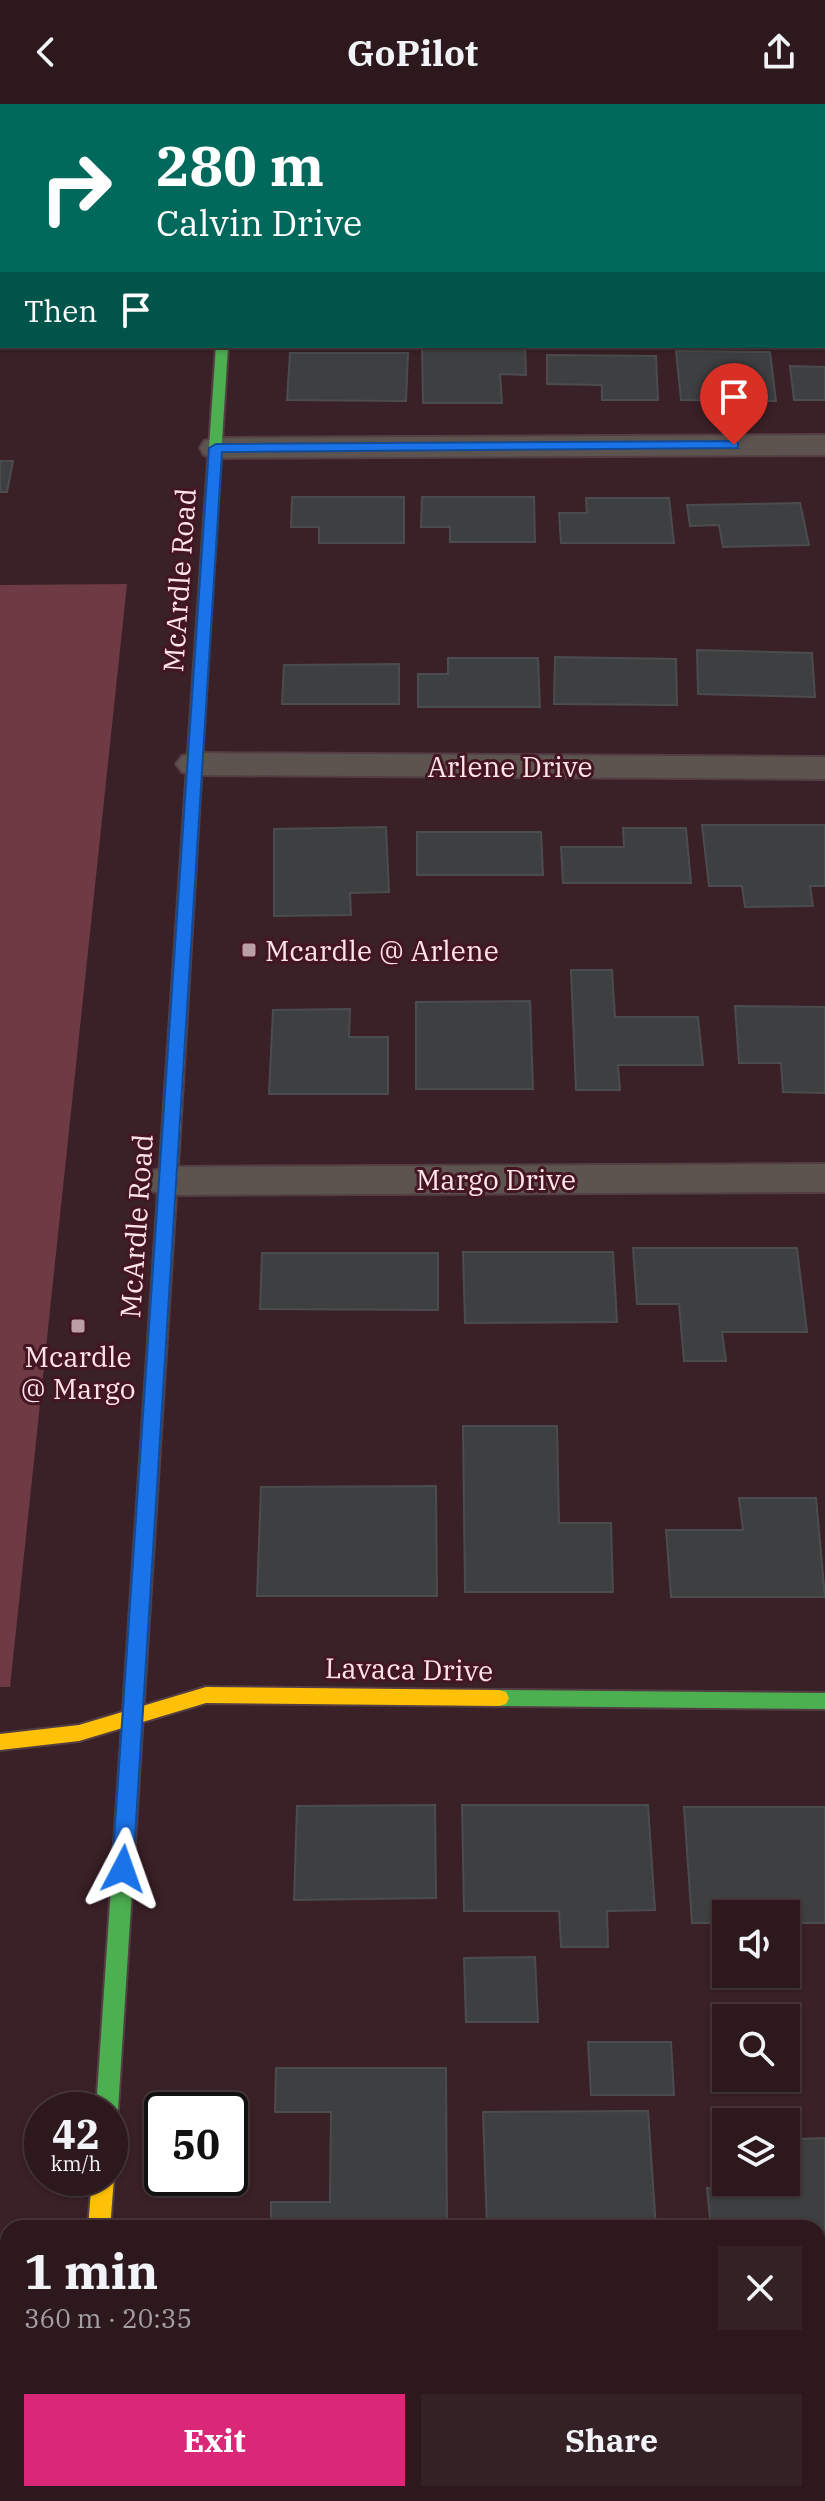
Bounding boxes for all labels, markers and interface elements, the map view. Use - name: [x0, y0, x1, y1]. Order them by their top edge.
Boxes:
- text: GoPilot: [347, 29, 478, 76]
- icon: back: [24, 30, 68, 74]
- icon: share: [757, 30, 801, 74]
- text: 280 m: [156, 129, 324, 201]
- icon: right: [24, 136, 128, 240]
- text: Calvin Drive: [156, 199, 362, 246]
- icon: arrive: [114, 288, 158, 332]
- text: Then: [24, 291, 98, 330]
- pin: [700, 363, 768, 445]
- icon: arrive: [712, 375, 756, 419]
- street label: McArdle Road: [154, 487, 204, 673]
- street label: Arlene Drive: [427, 748, 593, 785]
- place label: Mcardle @ Arlene: [265, 932, 499, 969]
- marker: Mcardle @ Arlene: [240, 941, 258, 959]
- street label: McArdle Road: [111, 1133, 161, 1319]
- street label: Margo Drive: [416, 1161, 576, 1198]
- marker: Mcardle @ Margo: [69, 1317, 87, 1335]
- place label: Mcardle @ Margo: [20, 1338, 136, 1407]
- street label: Lavaca Drive: [325, 1649, 493, 1689]
- position arrow: [81, 1827, 165, 1911]
- map controls: [712, 1900, 800, 2196]
- button: sound: [712, 1900, 800, 1988]
- button: search: [712, 2004, 800, 2092]
- speed limit sign: 50: [144, 2092, 248, 2196]
- text: 42: [52, 2108, 100, 2160]
- button: layers: [712, 2108, 800, 2196]
- text: km/h: [51, 2150, 101, 2177]
- text: 1 min: [24, 2240, 158, 2302]
- button: close: [718, 2246, 802, 2330]
- text: 360 m · 20:35: [24, 2301, 192, 2335]
- button: Exit: [24, 2394, 405, 2486]
- button: Share: [421, 2394, 802, 2486]

